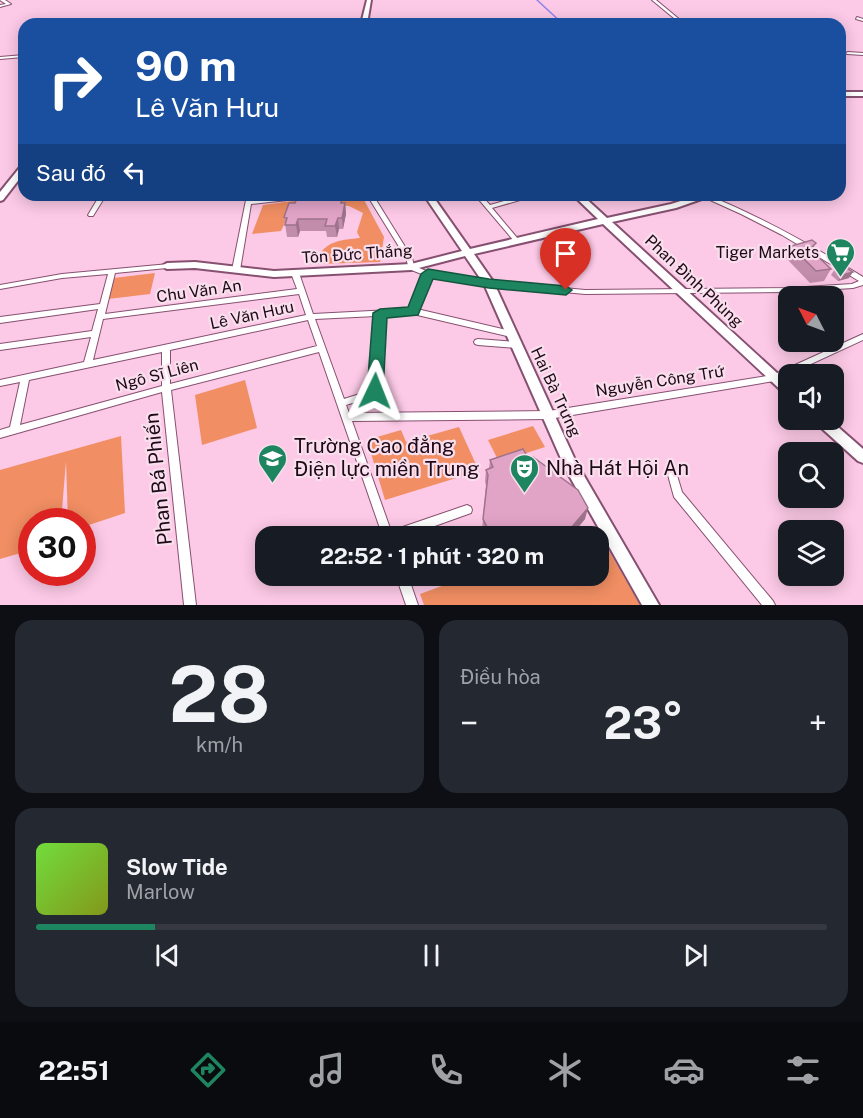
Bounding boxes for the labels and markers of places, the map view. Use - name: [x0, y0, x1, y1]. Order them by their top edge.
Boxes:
- pin: [540, 228, 591, 290]
- supermarket icon: Tiger Markets: [824, 236, 856, 278]
- place label: Tiger Markets: [716, 243, 819, 262]
- place label: Trường Cao đẳng Điện lực miền Trung: [294, 434, 480, 481]
- school or university icon: Trường Cao đẳng Điện lực miền Trung: [257, 442, 289, 484]
- theatre icon: Nhà Hát Hội An: [509, 452, 541, 494]
- place label: Nhà Hát Hội An: [546, 456, 689, 480]

